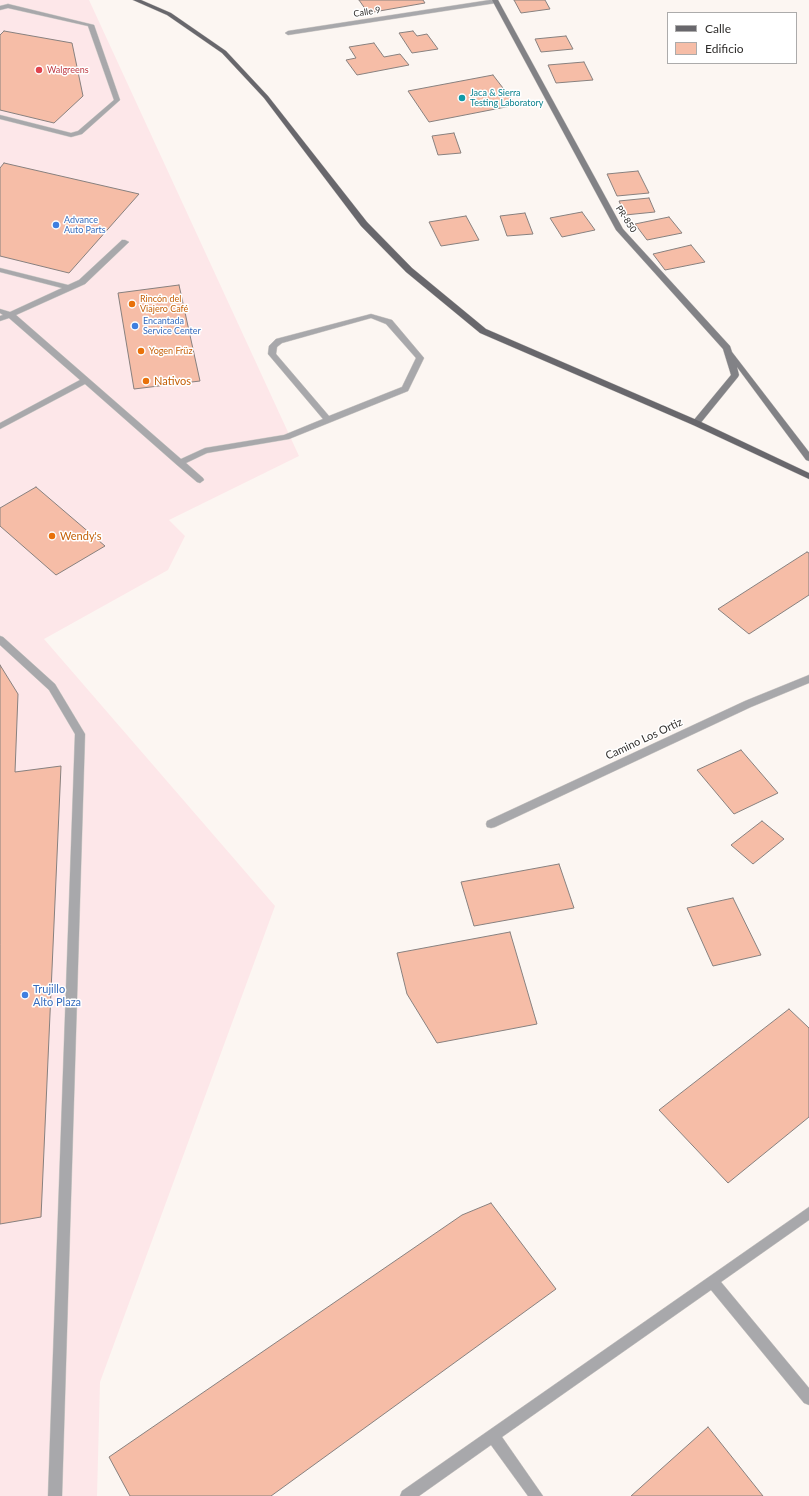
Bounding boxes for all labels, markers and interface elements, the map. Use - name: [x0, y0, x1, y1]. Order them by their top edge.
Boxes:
- street label: Calle 9: [353, 5, 381, 19]
- legend: [667, 12, 797, 64]
- text: Calle: [705, 21, 731, 36]
- text: Edificio: [705, 41, 744, 56]
- marker: Walgreens: [34, 65, 44, 75]
- place label: Walgreens: [47, 65, 89, 75]
- place label: Jaca & Sierra Testing Laboratory: [470, 88, 543, 109]
- marker: Jaca & Sierra Testing Laboratory: [457, 93, 467, 103]
- street label: PR-850: [613, 203, 639, 235]
- place label: Advance Auto Parts: [64, 215, 106, 236]
- marker: Advance Auto Parts: [51, 220, 61, 230]
- place label: Rincón del Viajero Café: [140, 294, 188, 315]
- marker: Rincón del Viajero Café: [127, 299, 137, 309]
- place label: Encantada Service Center: [143, 316, 201, 337]
- marker: Encantada Service Center: [130, 321, 140, 331]
- marker: Yogen Früz: [136, 346, 146, 356]
- place label: Yogen Früz: [149, 346, 192, 356]
- place label: Nativos: [154, 374, 191, 388]
- marker: Nativos: [141, 376, 151, 386]
- place label: Wendy's: [60, 529, 101, 543]
- marker: Wendy's: [47, 531, 57, 541]
- street label: Camino Los Ortiz: [604, 715, 684, 763]
- place label: Trujillo Alto Plaza: [33, 982, 81, 1008]
- marker: Trujillo Alto Plaza: [20, 990, 30, 1000]

